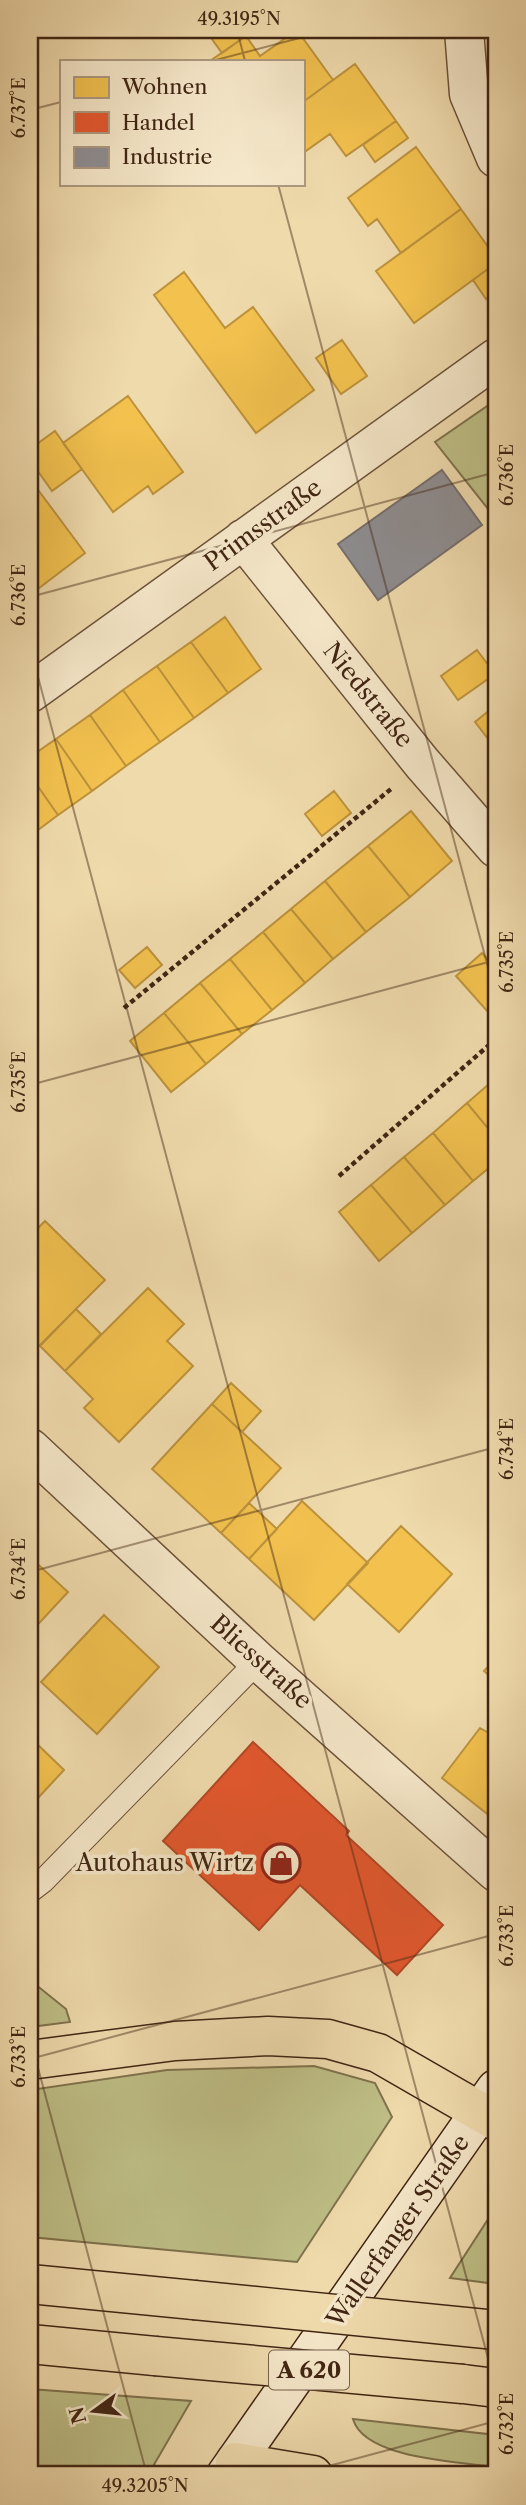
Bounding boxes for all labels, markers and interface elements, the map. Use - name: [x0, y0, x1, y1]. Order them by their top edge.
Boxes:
- text: 49.3195°N: [197, 8, 281, 30]
- legend: [60, 60, 304, 186]
- text: Wohnen: [121, 74, 207, 99]
- text: 6.737°E: [8, 77, 30, 139]
- text: Handel: [122, 110, 195, 135]
- text: Industrie: [122, 144, 212, 169]
- text: 6.736°E: [496, 444, 518, 506]
- street label: Primsstraße: [199, 472, 327, 577]
- text: 6.736°E: [8, 564, 30, 626]
- street label: Niedstraße: [317, 636, 419, 753]
- text: 6.735°E: [496, 931, 518, 993]
- text: 6.735°E: [8, 1051, 30, 1113]
- text: 6.734°E: [496, 1418, 518, 1480]
- text: 6.734°E: [8, 1538, 30, 1600]
- street label: Bliesstraße: [205, 1609, 318, 1715]
- shop icon: Autohaus Wirtz: [260, 1842, 302, 1884]
- place label: Autohaus Wirtz: [75, 1848, 254, 1877]
- text: 6.733°E: [496, 1905, 518, 1967]
- text: 6.733°E: [8, 2026, 30, 2088]
- street label: Wallerfanger Straße: [320, 2129, 475, 2333]
- road number: A 620: [269, 2350, 349, 2390]
- north arrow: [60, 2376, 130, 2446]
- text: 6.732°E: [496, 2393, 518, 2455]
- text: N: [65, 2404, 91, 2426]
- text: 49.3205°N: [101, 2475, 189, 2497]

